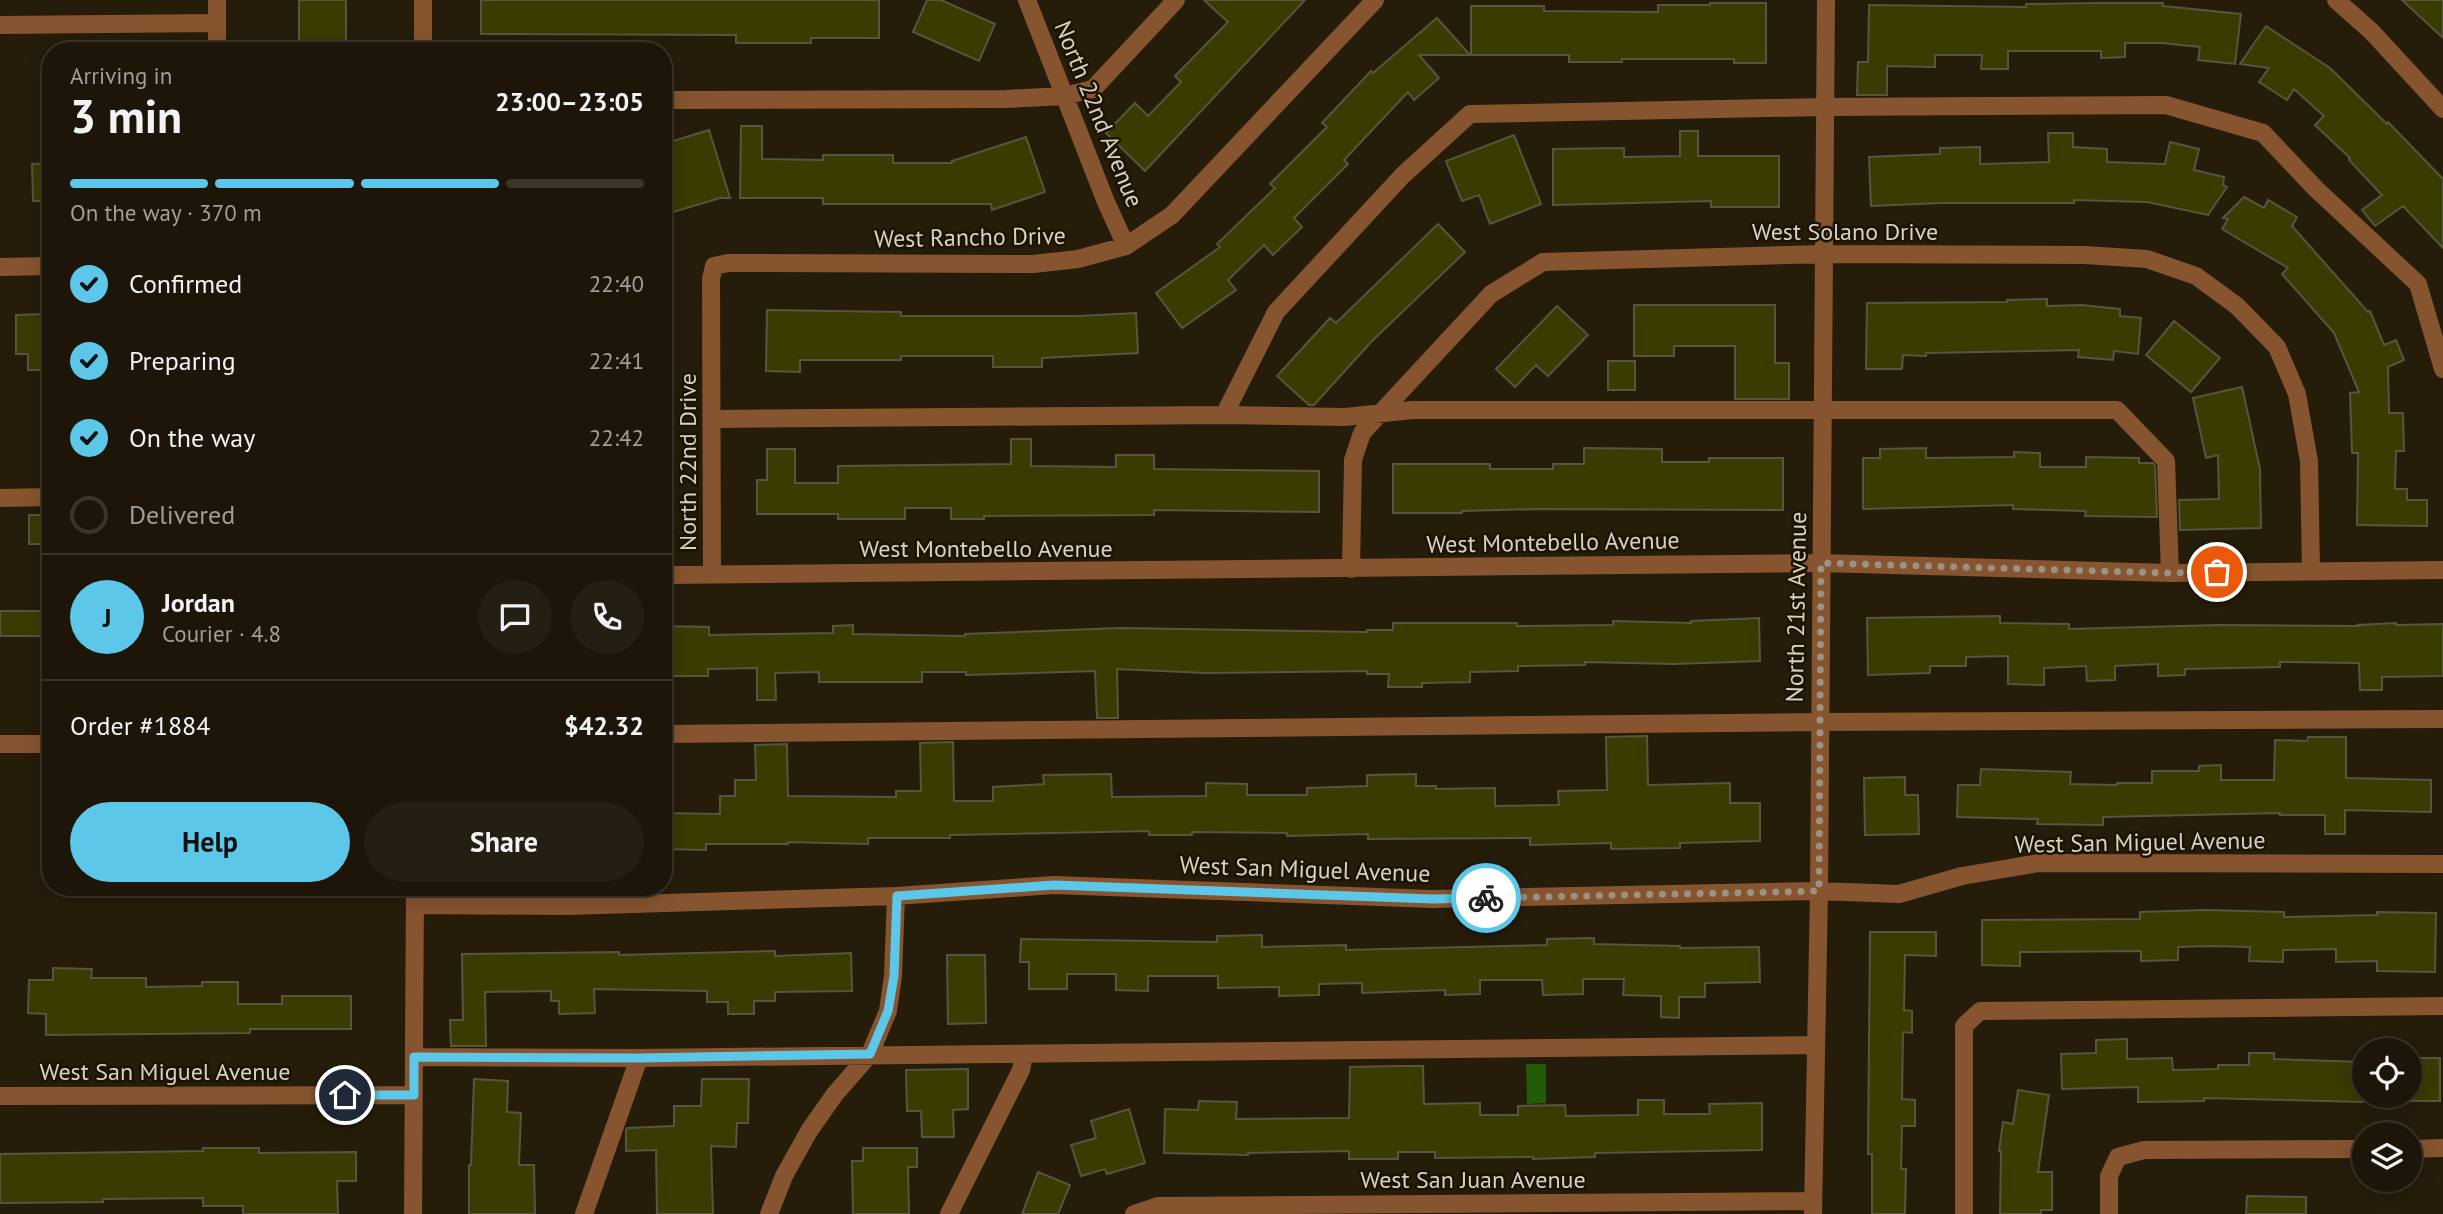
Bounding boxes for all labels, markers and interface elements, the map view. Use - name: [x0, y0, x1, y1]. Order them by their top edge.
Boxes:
- street label: North 22nd Avenue: [1047, 16, 1151, 212]
- text: Arriving in: [70, 61, 172, 90]
- text: 23:00–23:05: [495, 85, 644, 118]
- text: 3 min: [70, 86, 182, 146]
- text: On the way · 370 m: [70, 198, 262, 227]
- street label: West Solano Drive: [1752, 216, 1938, 247]
- street label: West Rancho Drive: [874, 220, 1066, 254]
- icon: check: [70, 265, 108, 303]
- text: Confirmed: [129, 267, 242, 300]
- text: 22:40: [589, 269, 644, 298]
- icon: check: [70, 342, 108, 380]
- text: Preparing: [129, 344, 236, 377]
- text: 22:41: [589, 346, 644, 375]
- street label: North 22nd Drive: [672, 373, 703, 551]
- icon: check: [70, 419, 108, 457]
- text: On the way: [129, 421, 255, 454]
- text: 22:42: [589, 423, 644, 452]
- text: Delivered: [129, 498, 235, 531]
- street label: North 21st Avenue: [1779, 511, 1813, 703]
- street label: West Montebello Avenue: [1426, 524, 1680, 560]
- street label: West Montebello Avenue: [859, 533, 1113, 564]
- pin: [2187, 542, 2247, 602]
- icon: bag: [2198, 553, 2236, 591]
- button: chat: [478, 580, 552, 654]
- button: phone: [570, 580, 644, 654]
- text: Jordan: [162, 586, 235, 619]
- text: J: [103, 601, 111, 634]
- text: Courier · 4.8: [162, 619, 281, 648]
- text: Order #1884: [70, 709, 210, 742]
- text: $42.32: [564, 709, 644, 742]
- button: Help: [70, 802, 350, 882]
- button: Share: [364, 802, 644, 882]
- street label: West San Miguel Avenue: [2014, 824, 2266, 860]
- street label: West San Miguel Avenue: [1179, 849, 1431, 889]
- courier: [1451, 863, 1521, 933]
- icon: bike: [1467, 879, 1505, 917]
- map controls: [2352, 1038, 2422, 1192]
- button: locate: [2352, 1038, 2422, 1108]
- street label: West San Miguel Avenue: [40, 1056, 290, 1087]
- pin: [315, 1065, 375, 1125]
- icon: home: [326, 1076, 364, 1114]
- button: layers: [2352, 1122, 2422, 1192]
- street label: West San Juan Avenue: [1360, 1164, 1586, 1195]

